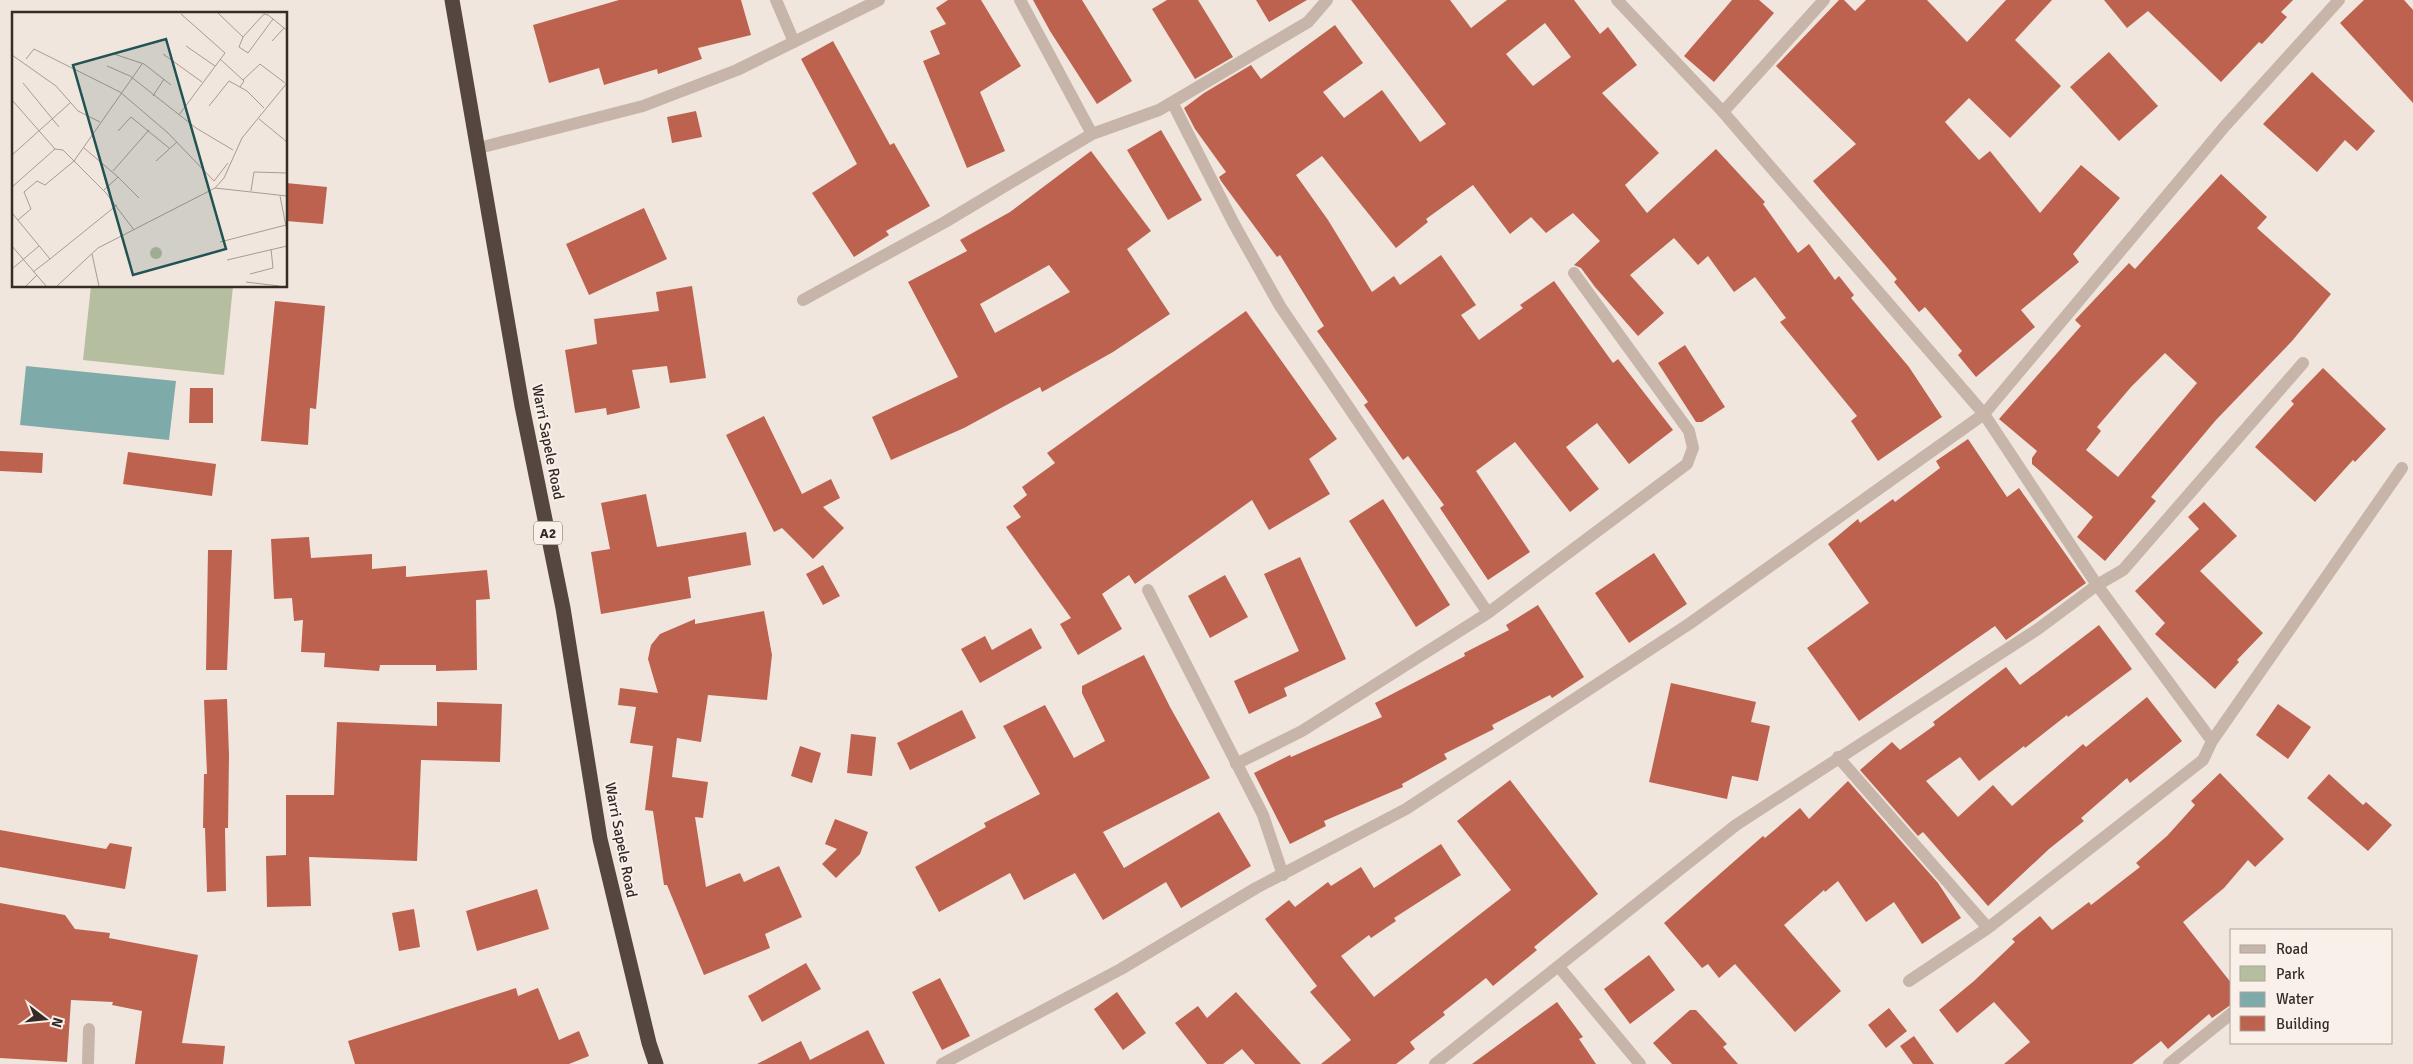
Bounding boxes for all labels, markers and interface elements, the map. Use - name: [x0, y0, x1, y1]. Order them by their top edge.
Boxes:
- inset map: [12, 12, 288, 288]
- street label: Warri Sapele Road: [528, 383, 568, 501]
- road number: A2: [534, 522, 562, 544]
- street label: Warri Sapele Road: [601, 781, 641, 899]
- legend: [2230, 929, 2393, 1044]
- text: Road: [2276, 940, 2308, 958]
- text: Park: [2276, 965, 2305, 983]
- text: Water: [2276, 990, 2314, 1008]
- north arrow: [20, 994, 70, 1044]
- text: N: [48, 1015, 67, 1029]
- text: Building: [2276, 1015, 2330, 1033]

